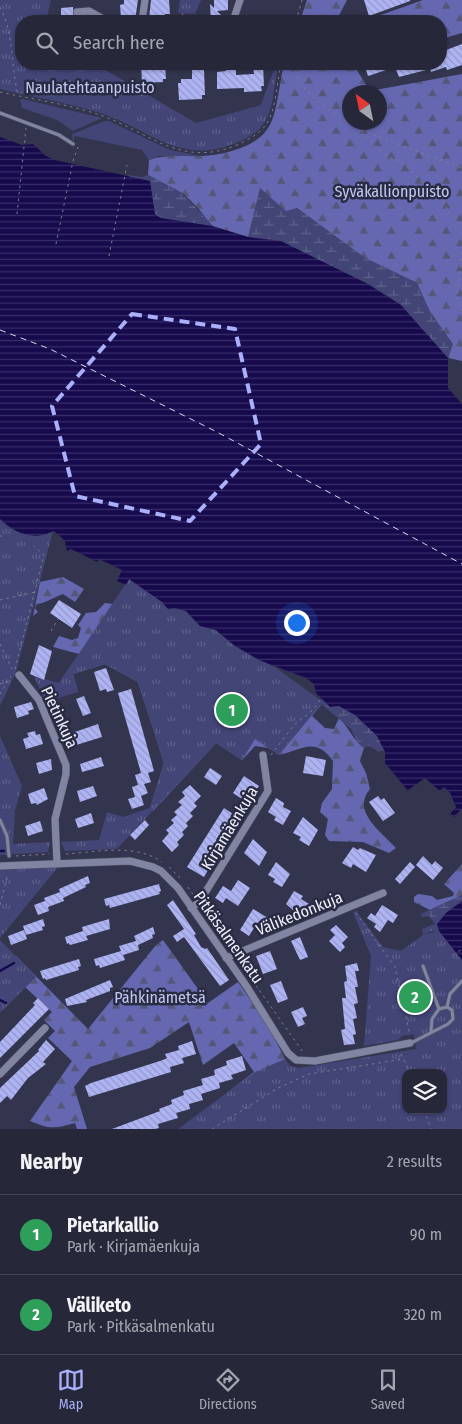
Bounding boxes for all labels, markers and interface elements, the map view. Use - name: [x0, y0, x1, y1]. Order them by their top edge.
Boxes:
- search box: [15, 15, 447, 70]
- icon: search: [33, 29, 61, 57]
- text: Search here: [73, 31, 165, 54]
- park label: Naulatehtaanpuisto: [25, 78, 155, 97]
- north arrow: [342, 85, 387, 130]
- park label: Syväkallionpuisto: [334, 182, 450, 201]
- your location: [284, 610, 310, 636]
- street label: Pietinkuja: [37, 683, 82, 751]
- pin: 1: [216, 691, 248, 729]
- street label: Kirjamäenkuja: [197, 783, 262, 873]
- street label: Pitkäsalmenkatu: [190, 887, 267, 987]
- street label: Välikedonkuja: [253, 887, 345, 939]
- pin: 2: [399, 978, 431, 1016]
- park label: Pähkinämetsä: [114, 988, 206, 1007]
- map controls: [402, 1069, 447, 1114]
- button: layers: [402, 1069, 447, 1114]
- text: Nearby: [20, 1149, 82, 1175]
- text: 2 results: [387, 1152, 442, 1171]
- text: Pietarkallio: [67, 1214, 159, 1237]
- text: 1: [33, 1225, 39, 1244]
- text: 90 m: [410, 1225, 442, 1244]
- text: Park · Kirjamäenkuja: [67, 1237, 200, 1256]
- text: Väliketo: [67, 1294, 131, 1317]
- text: 2: [32, 1305, 40, 1324]
- text: 320 m: [403, 1305, 442, 1324]
- text: Park · Pitkäsalmenkatu: [67, 1317, 215, 1336]
- tab: Map: [57, 1366, 85, 1413]
- tab: Directions: [199, 1366, 257, 1413]
- tab: Saved: [371, 1366, 405, 1413]

